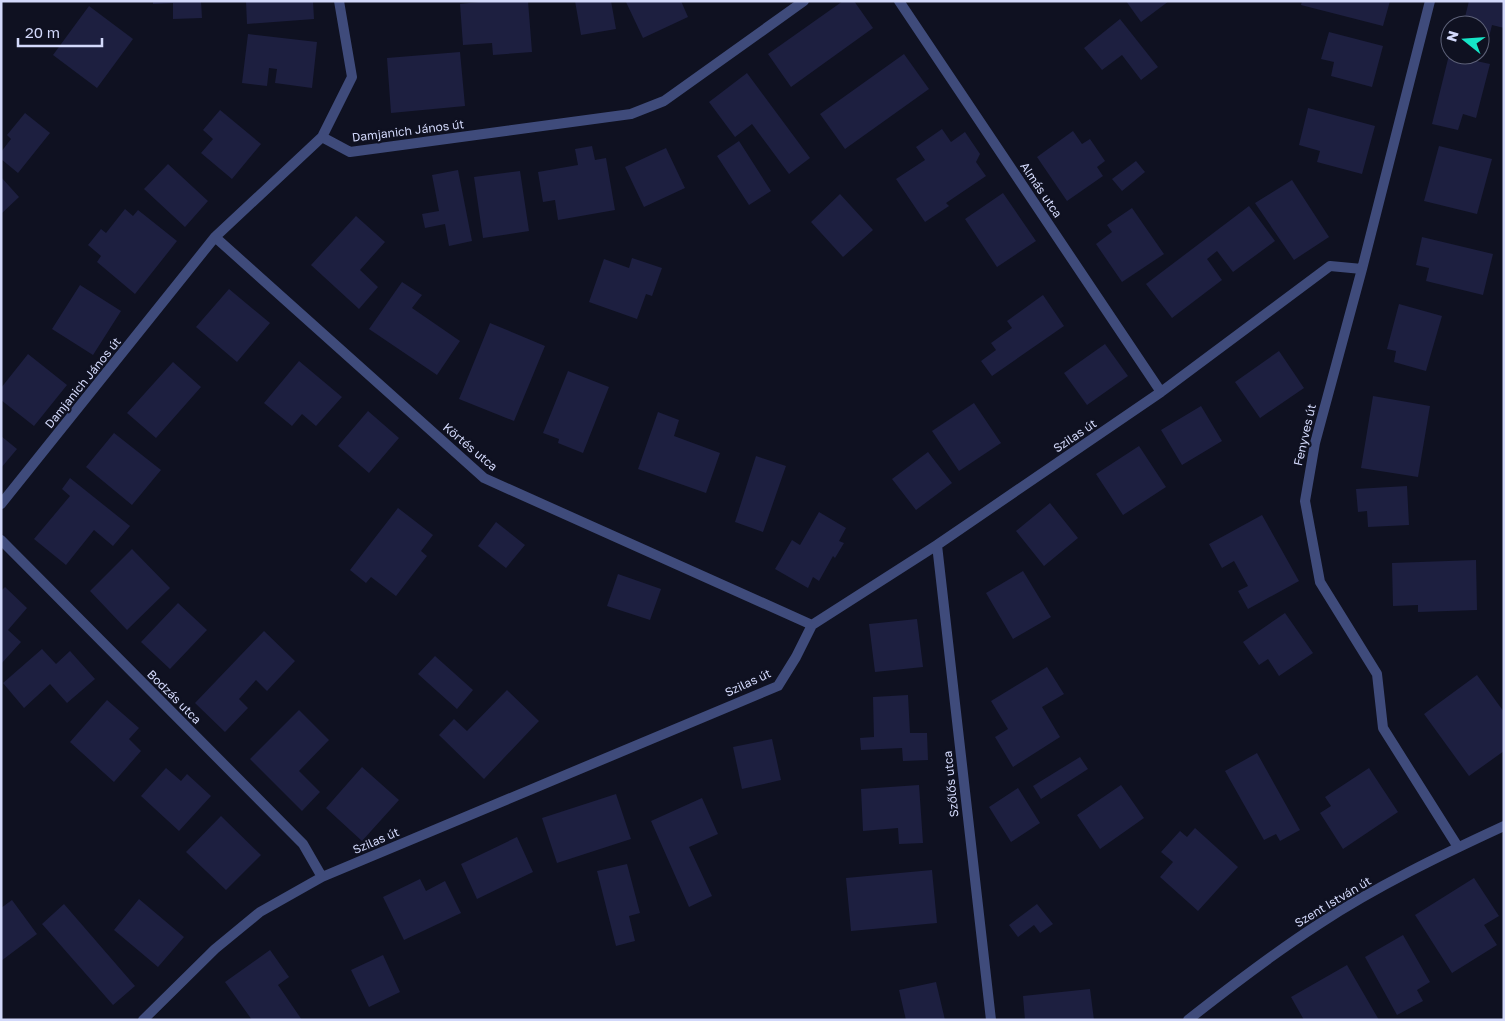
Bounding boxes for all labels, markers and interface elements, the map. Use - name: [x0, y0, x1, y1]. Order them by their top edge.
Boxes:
- scale bar: [18, 15, 101, 47]
- north arrow: [1440, 15, 1490, 65]
- text: 20 m: [25, 23, 60, 41]
- text: N: [1442, 28, 1462, 44]
- street label: Damjanich János út: [351, 116, 465, 145]
- street label: Almás utca: [1017, 159, 1065, 220]
- street label: Damjanich János út: [41, 334, 124, 431]
- street label: Fenyves út: [1290, 402, 1319, 467]
- street label: Szilas út: [1050, 416, 1099, 455]
- street label: Körtés utca: [440, 419, 501, 474]
- street label: Szilas út: [722, 665, 773, 700]
- street label: Bodzás utca: [144, 667, 204, 727]
- street label: Szőlős utca: [940, 750, 961, 818]
- street label: Szilas út: [350, 824, 401, 857]
- street label: Szent István út: [1292, 873, 1374, 930]

